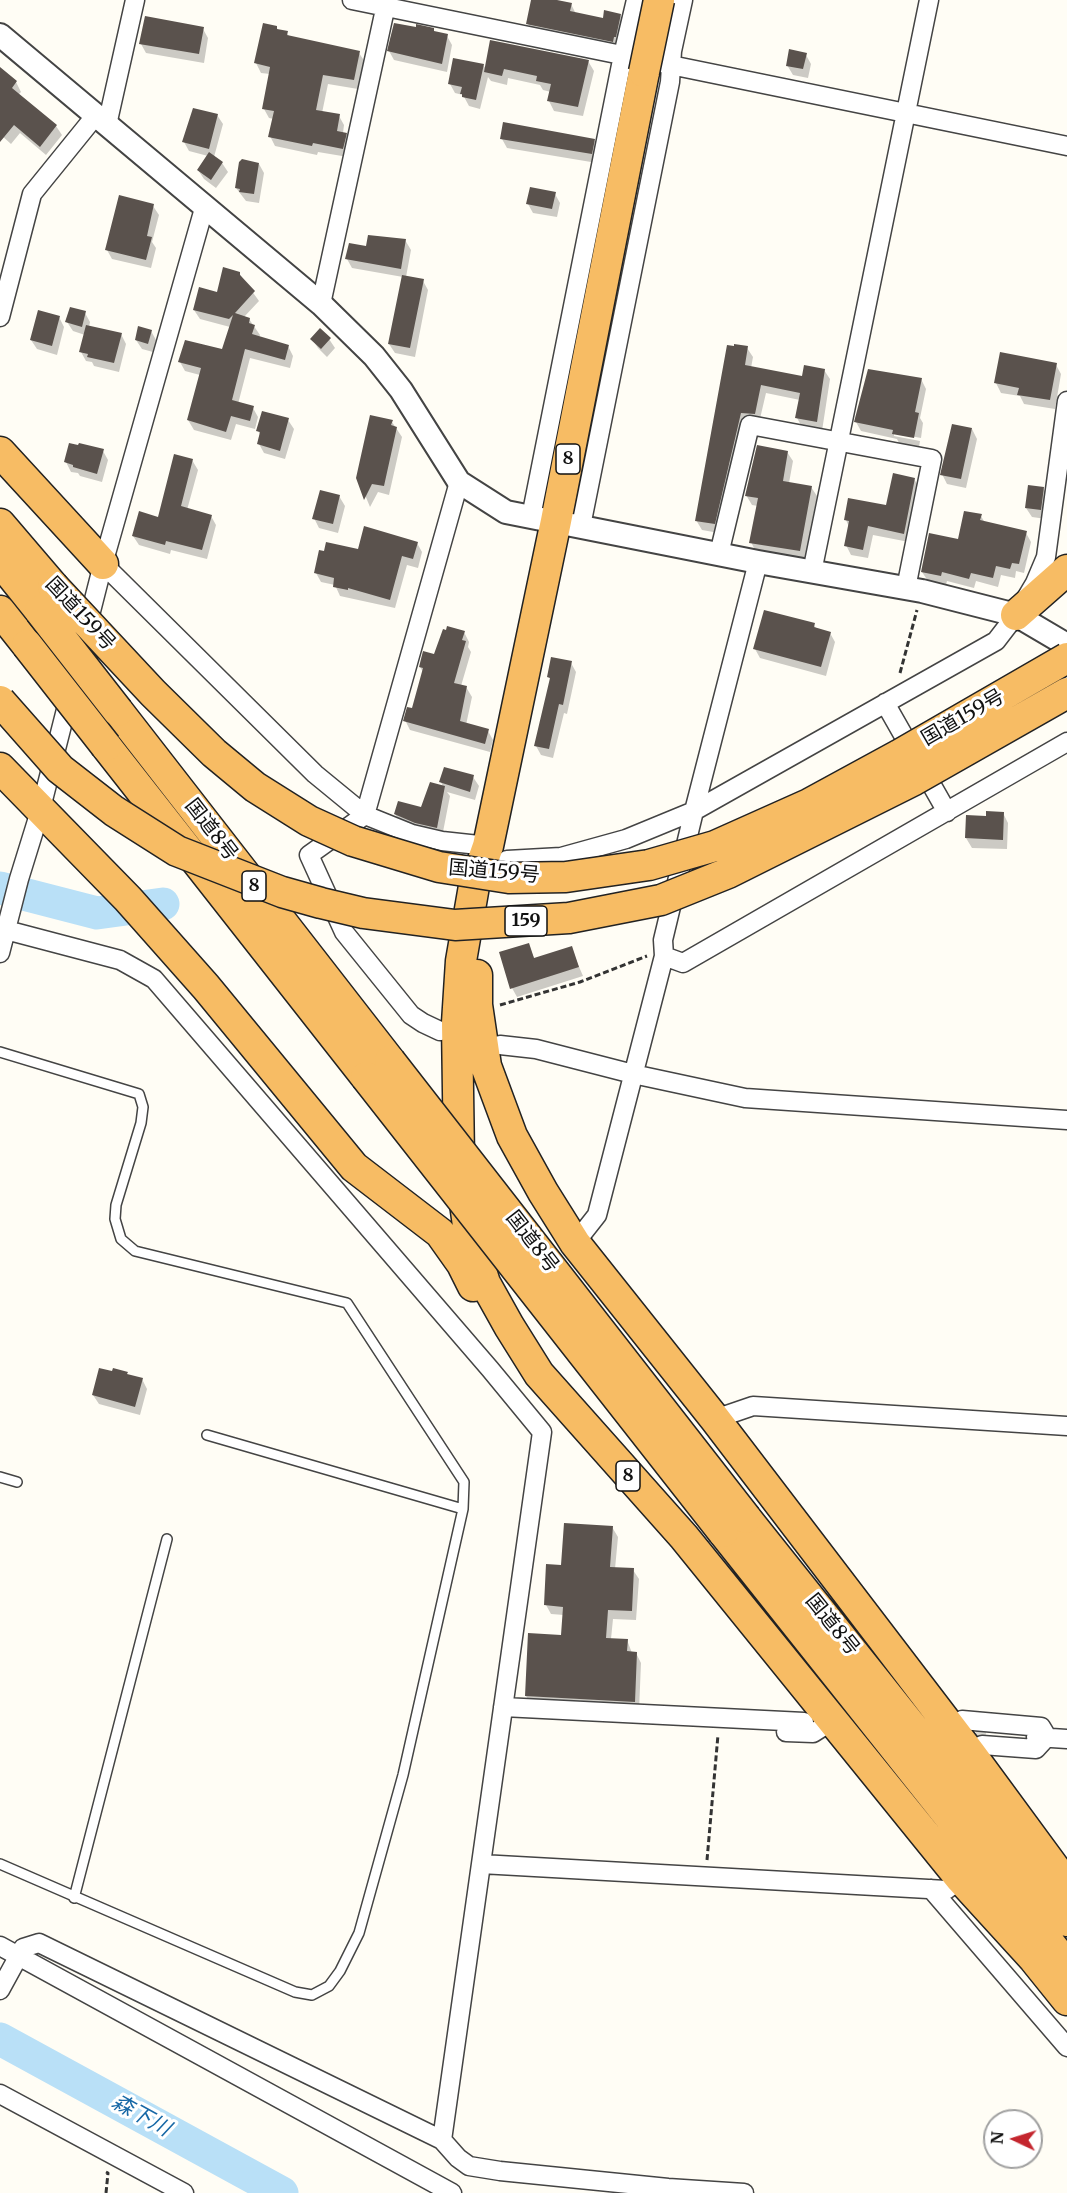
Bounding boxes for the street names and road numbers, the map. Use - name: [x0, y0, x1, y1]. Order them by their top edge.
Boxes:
- road number: 8: [556, 444, 580, 474]
- street label: 国道159号: [40, 572, 120, 656]
- street label: 国道159号: [917, 685, 1009, 751]
- street label: 国道8号: [179, 794, 243, 866]
- street label: 国道159号: [447, 856, 541, 888]
- road number: 8: [242, 871, 266, 901]
- road number: 159: [505, 906, 547, 936]
- street label: 国道8号: [500, 1206, 564, 1278]
- road number: 8: [616, 1461, 640, 1491]
- street label: 国道8号: [800, 1590, 864, 1660]

